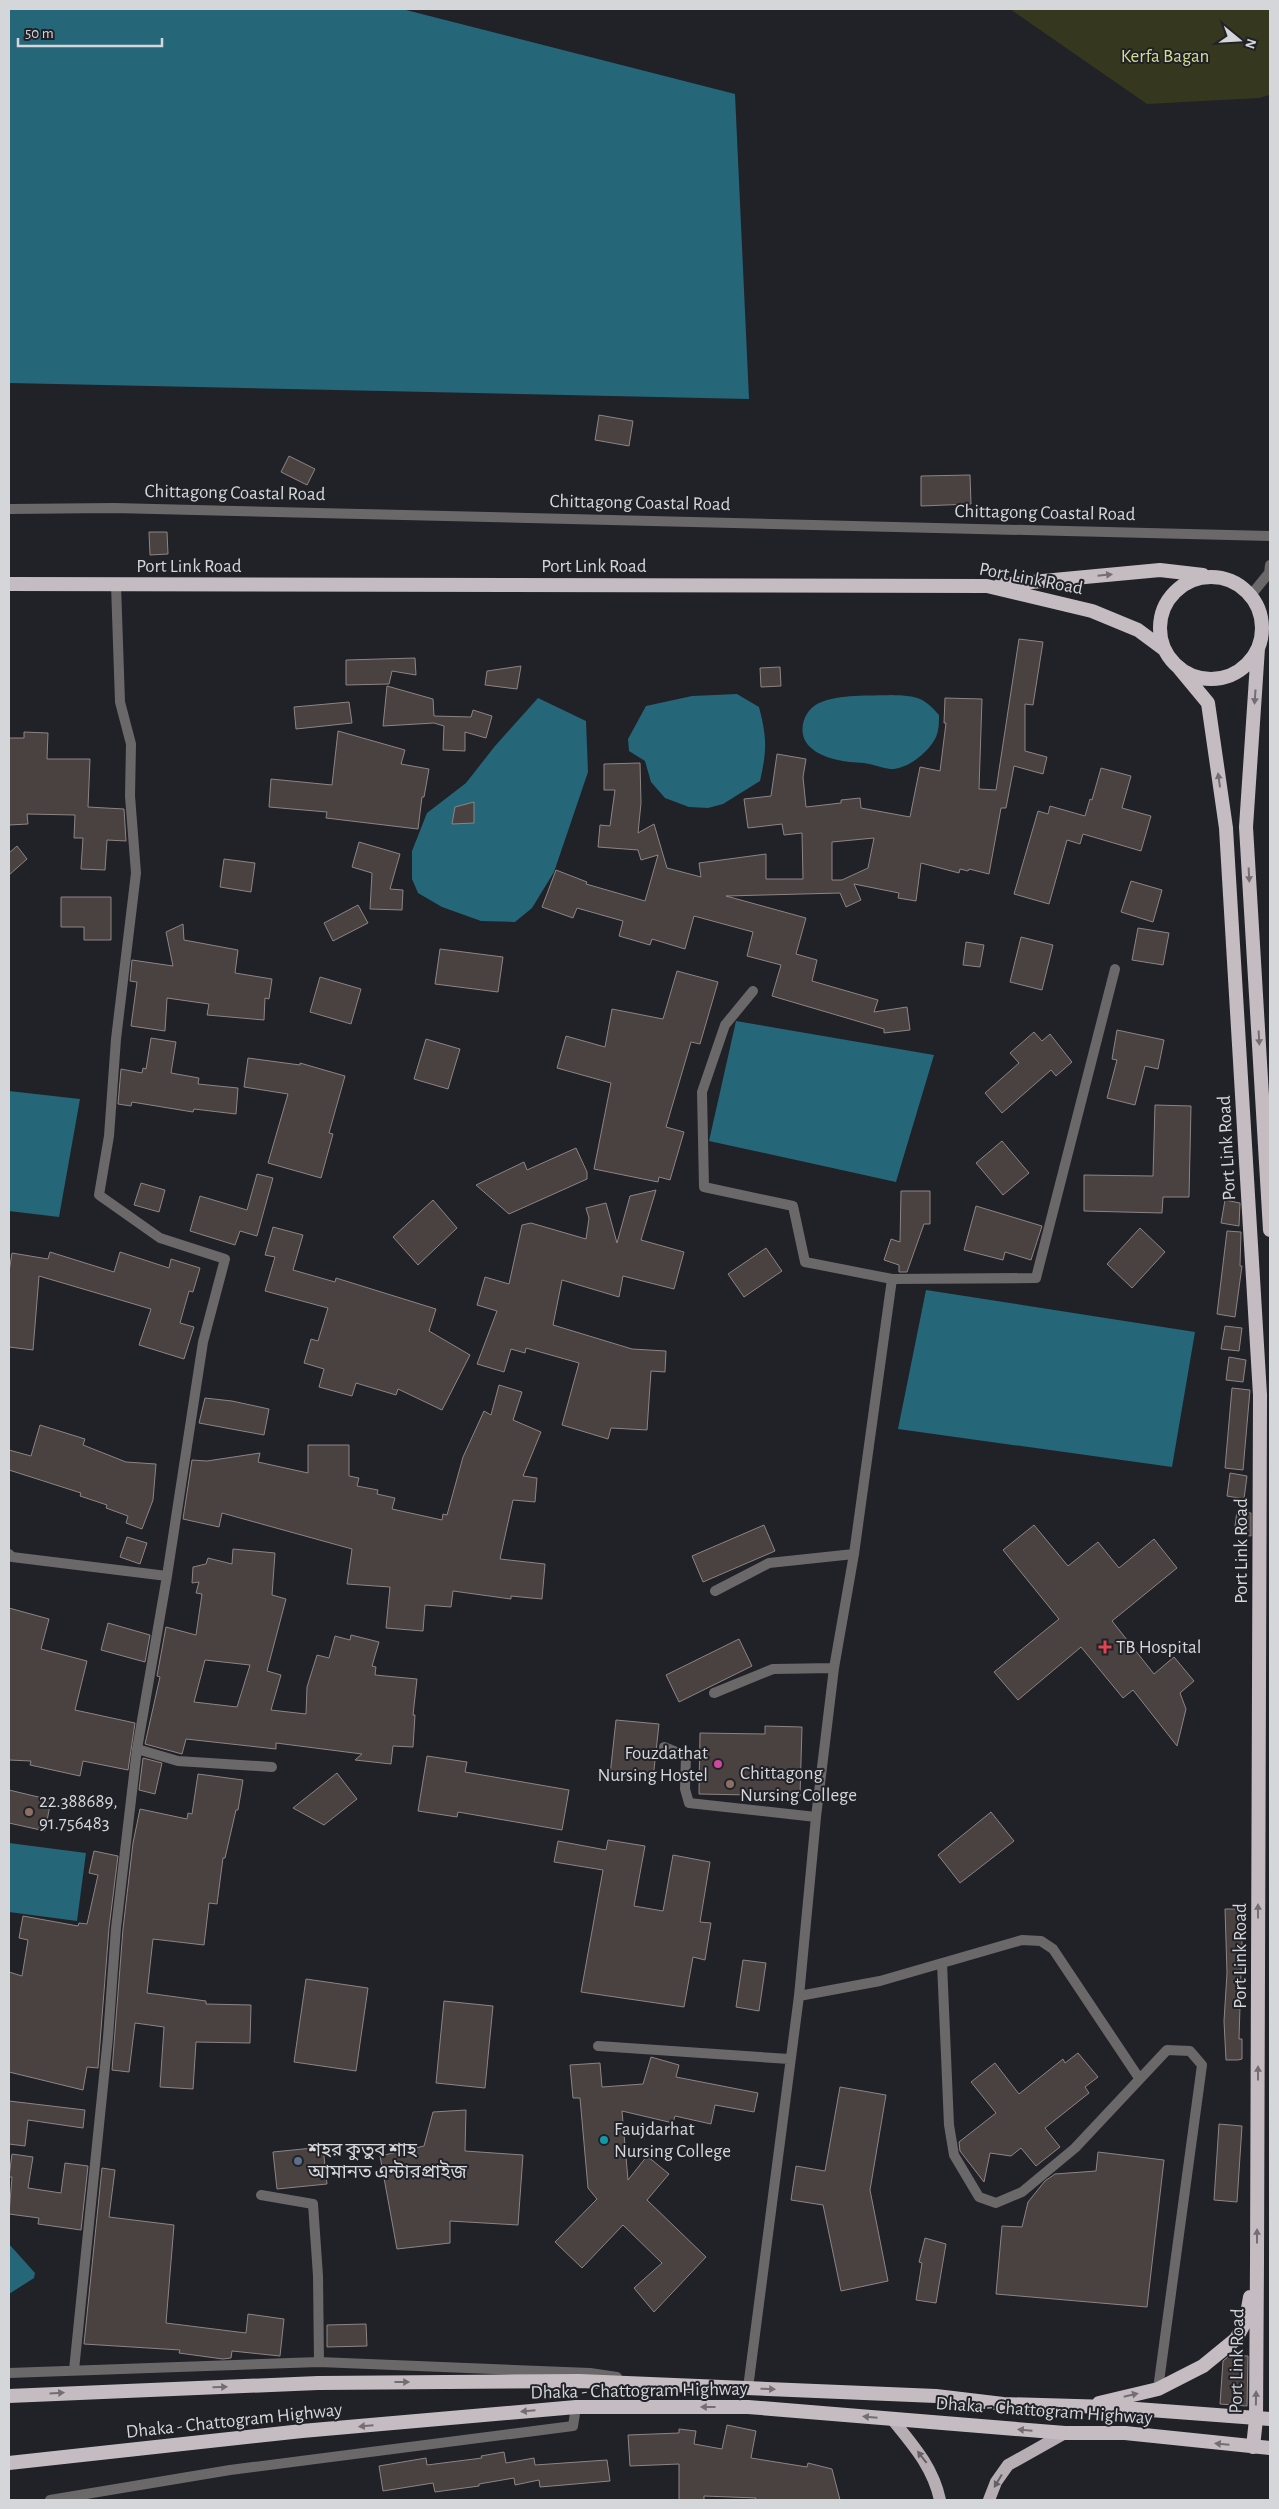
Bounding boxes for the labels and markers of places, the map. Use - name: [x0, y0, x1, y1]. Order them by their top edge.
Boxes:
- place label: TB Hospital: [1116, 1638, 1201, 1657]
- marker: TB Hospital: [1098, 1640, 1112, 1654]
- place label: Fouzdathat Nursing Hostel: [598, 1744, 708, 1785]
- marker: Fouzdathat Nursing Hostel: [712, 1758, 724, 1770]
- place label: Chittagong Nursing College: [740, 1764, 857, 1805]
- marker: Chittagong Nursing College: [724, 1778, 736, 1790]
- place label: 22.388689, 91.756483: [39, 1792, 118, 1833]
- marker: 22.388689, 91.756483: [23, 1806, 35, 1818]
- place label: Faujdarhat Nursing College: [614, 2120, 731, 2161]
- marker: Faujdarhat Nursing College: [598, 2134, 610, 2146]
- place label: শহর কুতুব শাহ আমানত এন্টারপ্রাইজ: [307, 2141, 468, 2182]
- marker: শহর কুতুব শাহ আমানত এন্টারপ্রাইজ: [292, 2155, 304, 2167]

